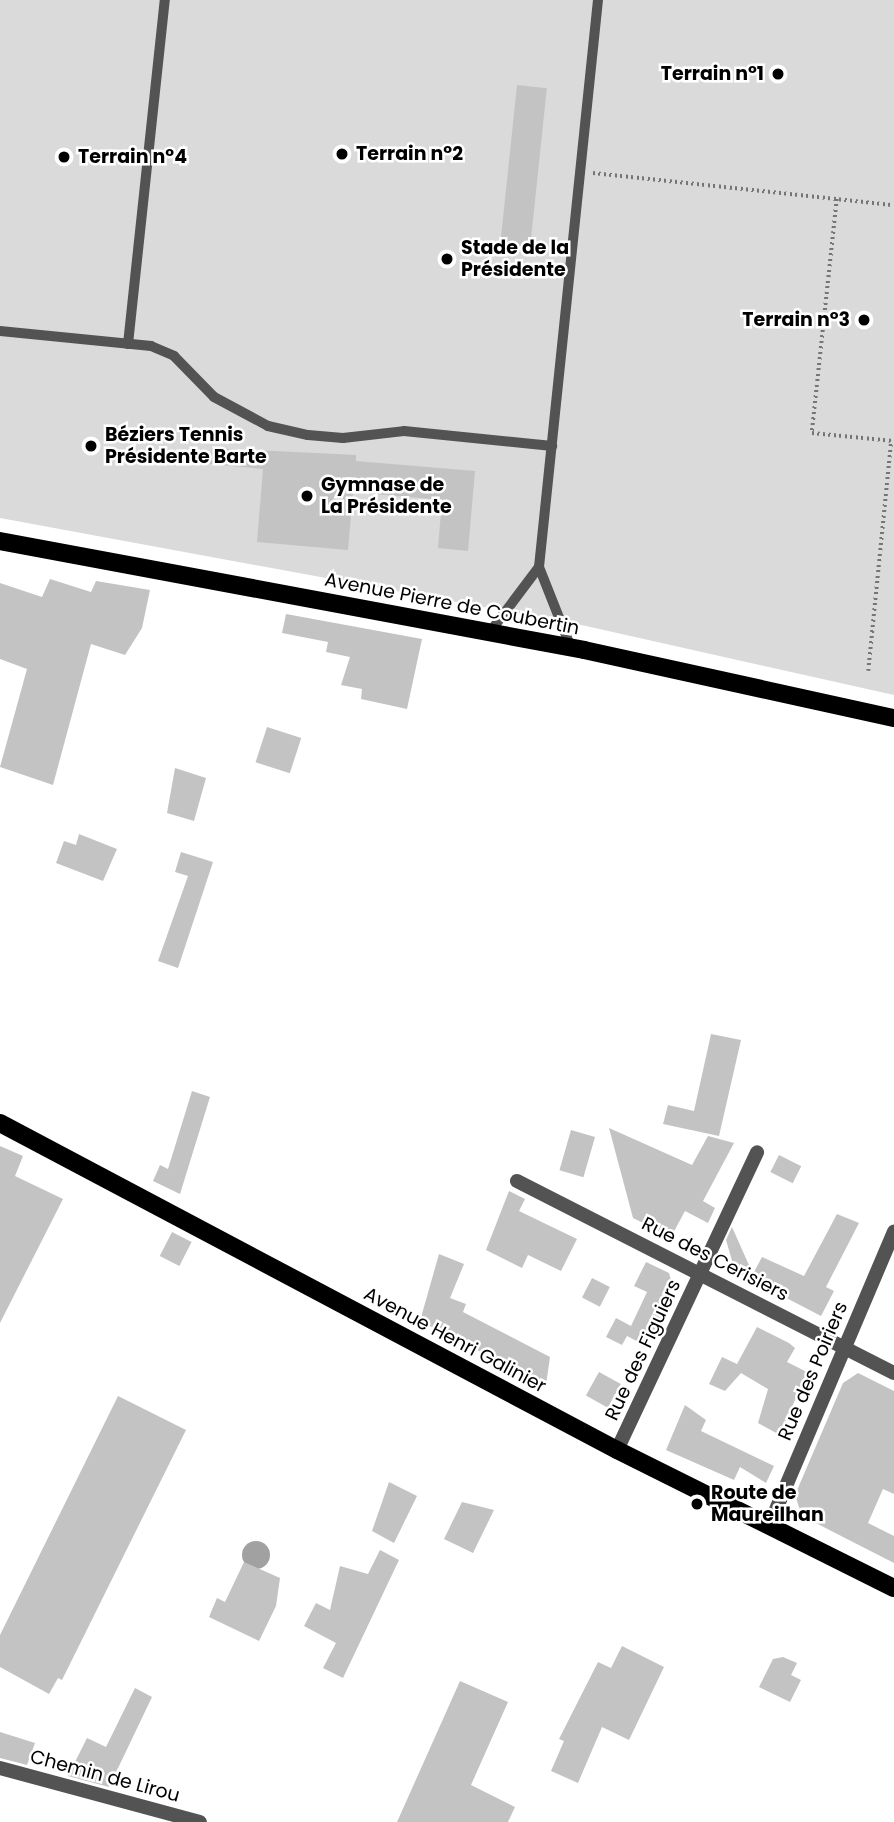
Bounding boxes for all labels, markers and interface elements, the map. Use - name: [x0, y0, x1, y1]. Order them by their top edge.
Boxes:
- place label: Terrain n°1: [661, 63, 764, 85]
- marker: Terrain n°1: [770, 66, 786, 82]
- place label: Terrain n°2: [356, 143, 463, 165]
- place label: Terrain n°4: [78, 146, 187, 168]
- marker: Terrain n°2: [334, 146, 350, 162]
- marker: Terrain n°4: [56, 149, 72, 165]
- place label: Stade de la Présidente: [461, 237, 569, 281]
- marker: Stade de la Présidente: [439, 251, 455, 267]
- place label: Terrain n°3: [742, 309, 850, 331]
- marker: Terrain n°3: [856, 312, 872, 328]
- place label: Béziers Tennis Présidente Barte: [105, 424, 267, 468]
- marker: Béziers Tennis Présidente Barte: [83, 438, 99, 454]
- place label: Gymnase de La Présidente: [321, 474, 452, 518]
- marker: Gymnase de La Présidente: [299, 488, 315, 504]
- street label: Avenue Pierre de Coubertin: [323, 568, 581, 640]
- street label: Rue des Cerisiers: [638, 1212, 792, 1306]
- street label: Rue des Figuiers: [600, 1276, 686, 1424]
- street label: Avenue Henri Galinier: [360, 1282, 550, 1398]
- street label: Rue des Poiriers: [773, 1298, 853, 1444]
- place label: Route de Maureilhan: [711, 1482, 824, 1526]
- marker: Route de Maureilhan: [689, 1496, 705, 1512]
- street label: Chemin de Lirou: [28, 1745, 182, 1807]

